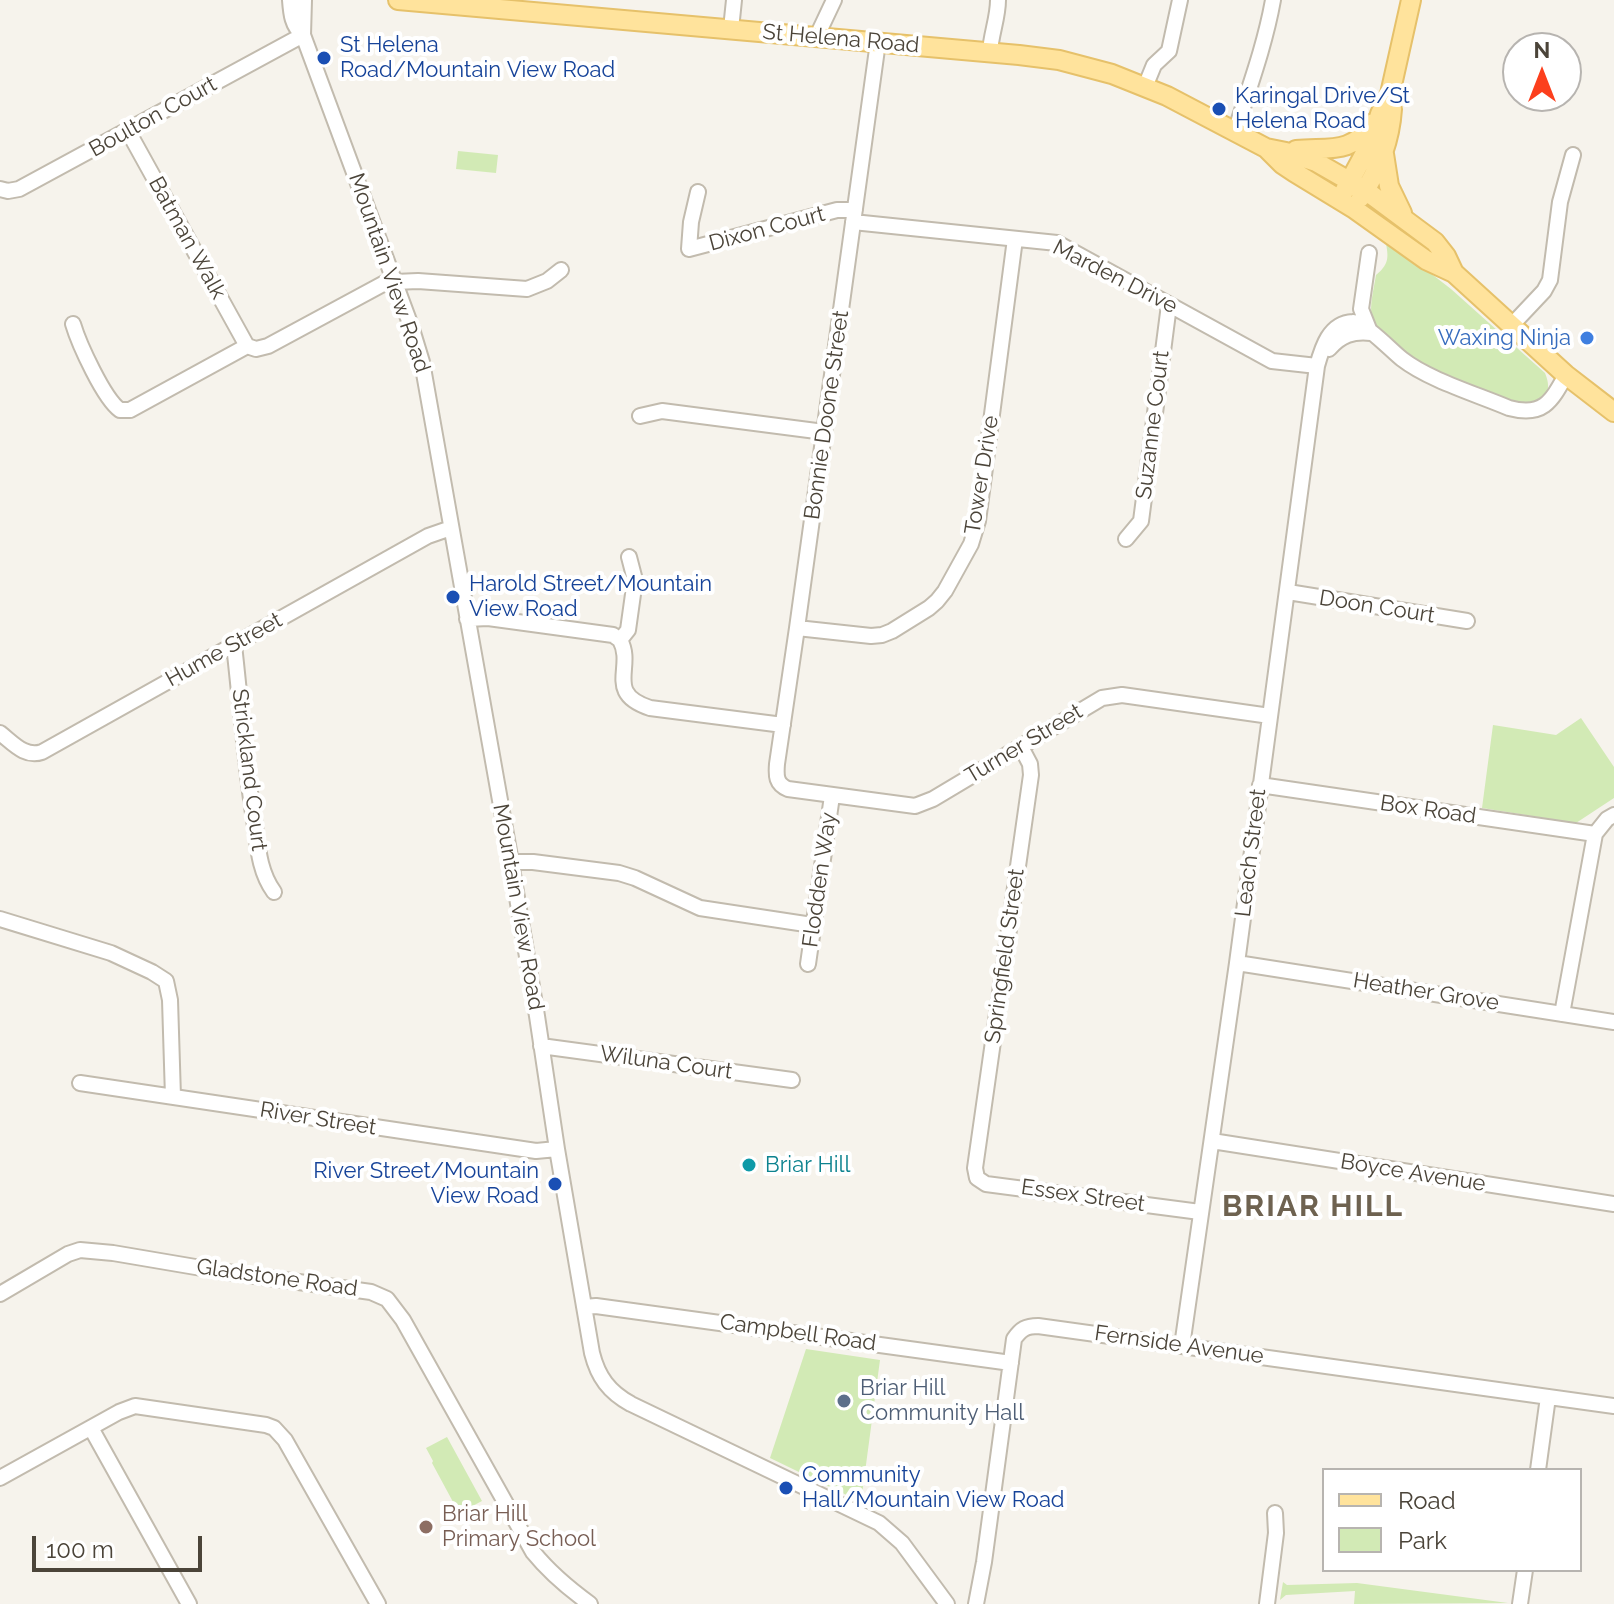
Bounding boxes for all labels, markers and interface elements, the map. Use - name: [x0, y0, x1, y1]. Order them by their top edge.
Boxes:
- street label: St Helena Road: [762, 19, 920, 59]
- place label: St Helena Road/Mountain View Road: [340, 32, 615, 84]
- north arrow: [1502, 32, 1582, 112]
- text: N: [1534, 37, 1550, 63]
- marker: St Helena Road/Mountain View Road: [315, 49, 333, 67]
- street label: Boulton Court: [85, 71, 221, 163]
- place label: Karingal Drive/St Helena Road: [1235, 83, 1410, 134]
- marker: Karingal Drive/St Helena Road: [1210, 100, 1228, 118]
- street label: Mountain View Road: [342, 170, 436, 376]
- street label: Batman Walk: [142, 172, 232, 304]
- street label: Dixon Court: [706, 201, 828, 257]
- street label: Marden Drive: [1048, 234, 1182, 320]
- street label: Bonnie Doone Street: [799, 309, 855, 521]
- place label: Waxing Ninja: [1438, 325, 1571, 351]
- marker: Waxing Ninja: [1578, 329, 1596, 347]
- street label: Suzanne Court: [1131, 349, 1175, 501]
- street label: Tower Drive: [960, 414, 1004, 536]
- place label: Harold Street/Mountain View Road: [469, 571, 712, 622]
- street label: Doon Court: [1317, 585, 1437, 629]
- marker: Harold Street/Mountain View Road: [444, 588, 462, 606]
- street label: Hume Street: [161, 607, 287, 693]
- street label: Strickland Court: [226, 687, 272, 853]
- street label: Turner Street: [960, 699, 1088, 789]
- street label: Leach Street: [1230, 787, 1272, 919]
- street label: Box Road: [1378, 790, 1478, 830]
- street label: Mountain View Road: [487, 802, 549, 1012]
- street label: Flodden Way: [797, 811, 843, 949]
- street label: Springfield Street: [980, 867, 1030, 1045]
- street label: Heather Grove: [1351, 967, 1501, 1017]
- street label: Wiluna Court: [598, 1041, 734, 1085]
- street label: River Street: [258, 1097, 378, 1141]
- street label: Boyce Avenue: [1339, 1149, 1487, 1197]
- place label: Briar Hill: [765, 1152, 850, 1178]
- marker: Briar Hill: [740, 1156, 758, 1174]
- place label: River Street/Mountain View Road: [313, 1158, 539, 1210]
- street label: Essex Street: [1019, 1174, 1147, 1218]
- marker: River Street/Mountain View Road: [546, 1175, 564, 1193]
- district label: BRIAR HILL: [1222, 1189, 1404, 1225]
- street label: Gladstone Road: [195, 1254, 359, 1302]
- street label: Campbell Road: [718, 1309, 878, 1357]
- street label: Fernside Avenue: [1093, 1320, 1265, 1370]
- place label: Briar Hill Community Hall: [860, 1375, 1024, 1426]
- marker: Briar Hill Community Hall: [835, 1392, 853, 1410]
- place label: Community Hall/Mountain View Road: [802, 1462, 1065, 1514]
- legend: [1322, 1468, 1582, 1572]
- marker: Community Hall/Mountain View Road: [777, 1479, 795, 1497]
- text: Road: [1398, 1486, 1456, 1515]
- place label: Briar Hill Primary School: [442, 1501, 596, 1552]
- marker: Briar Hill Primary School: [417, 1518, 435, 1536]
- scale bar: [36, 1520, 206, 1570]
- text: Park: [1398, 1526, 1447, 1555]
- text: 100 m: [46, 1535, 114, 1564]

